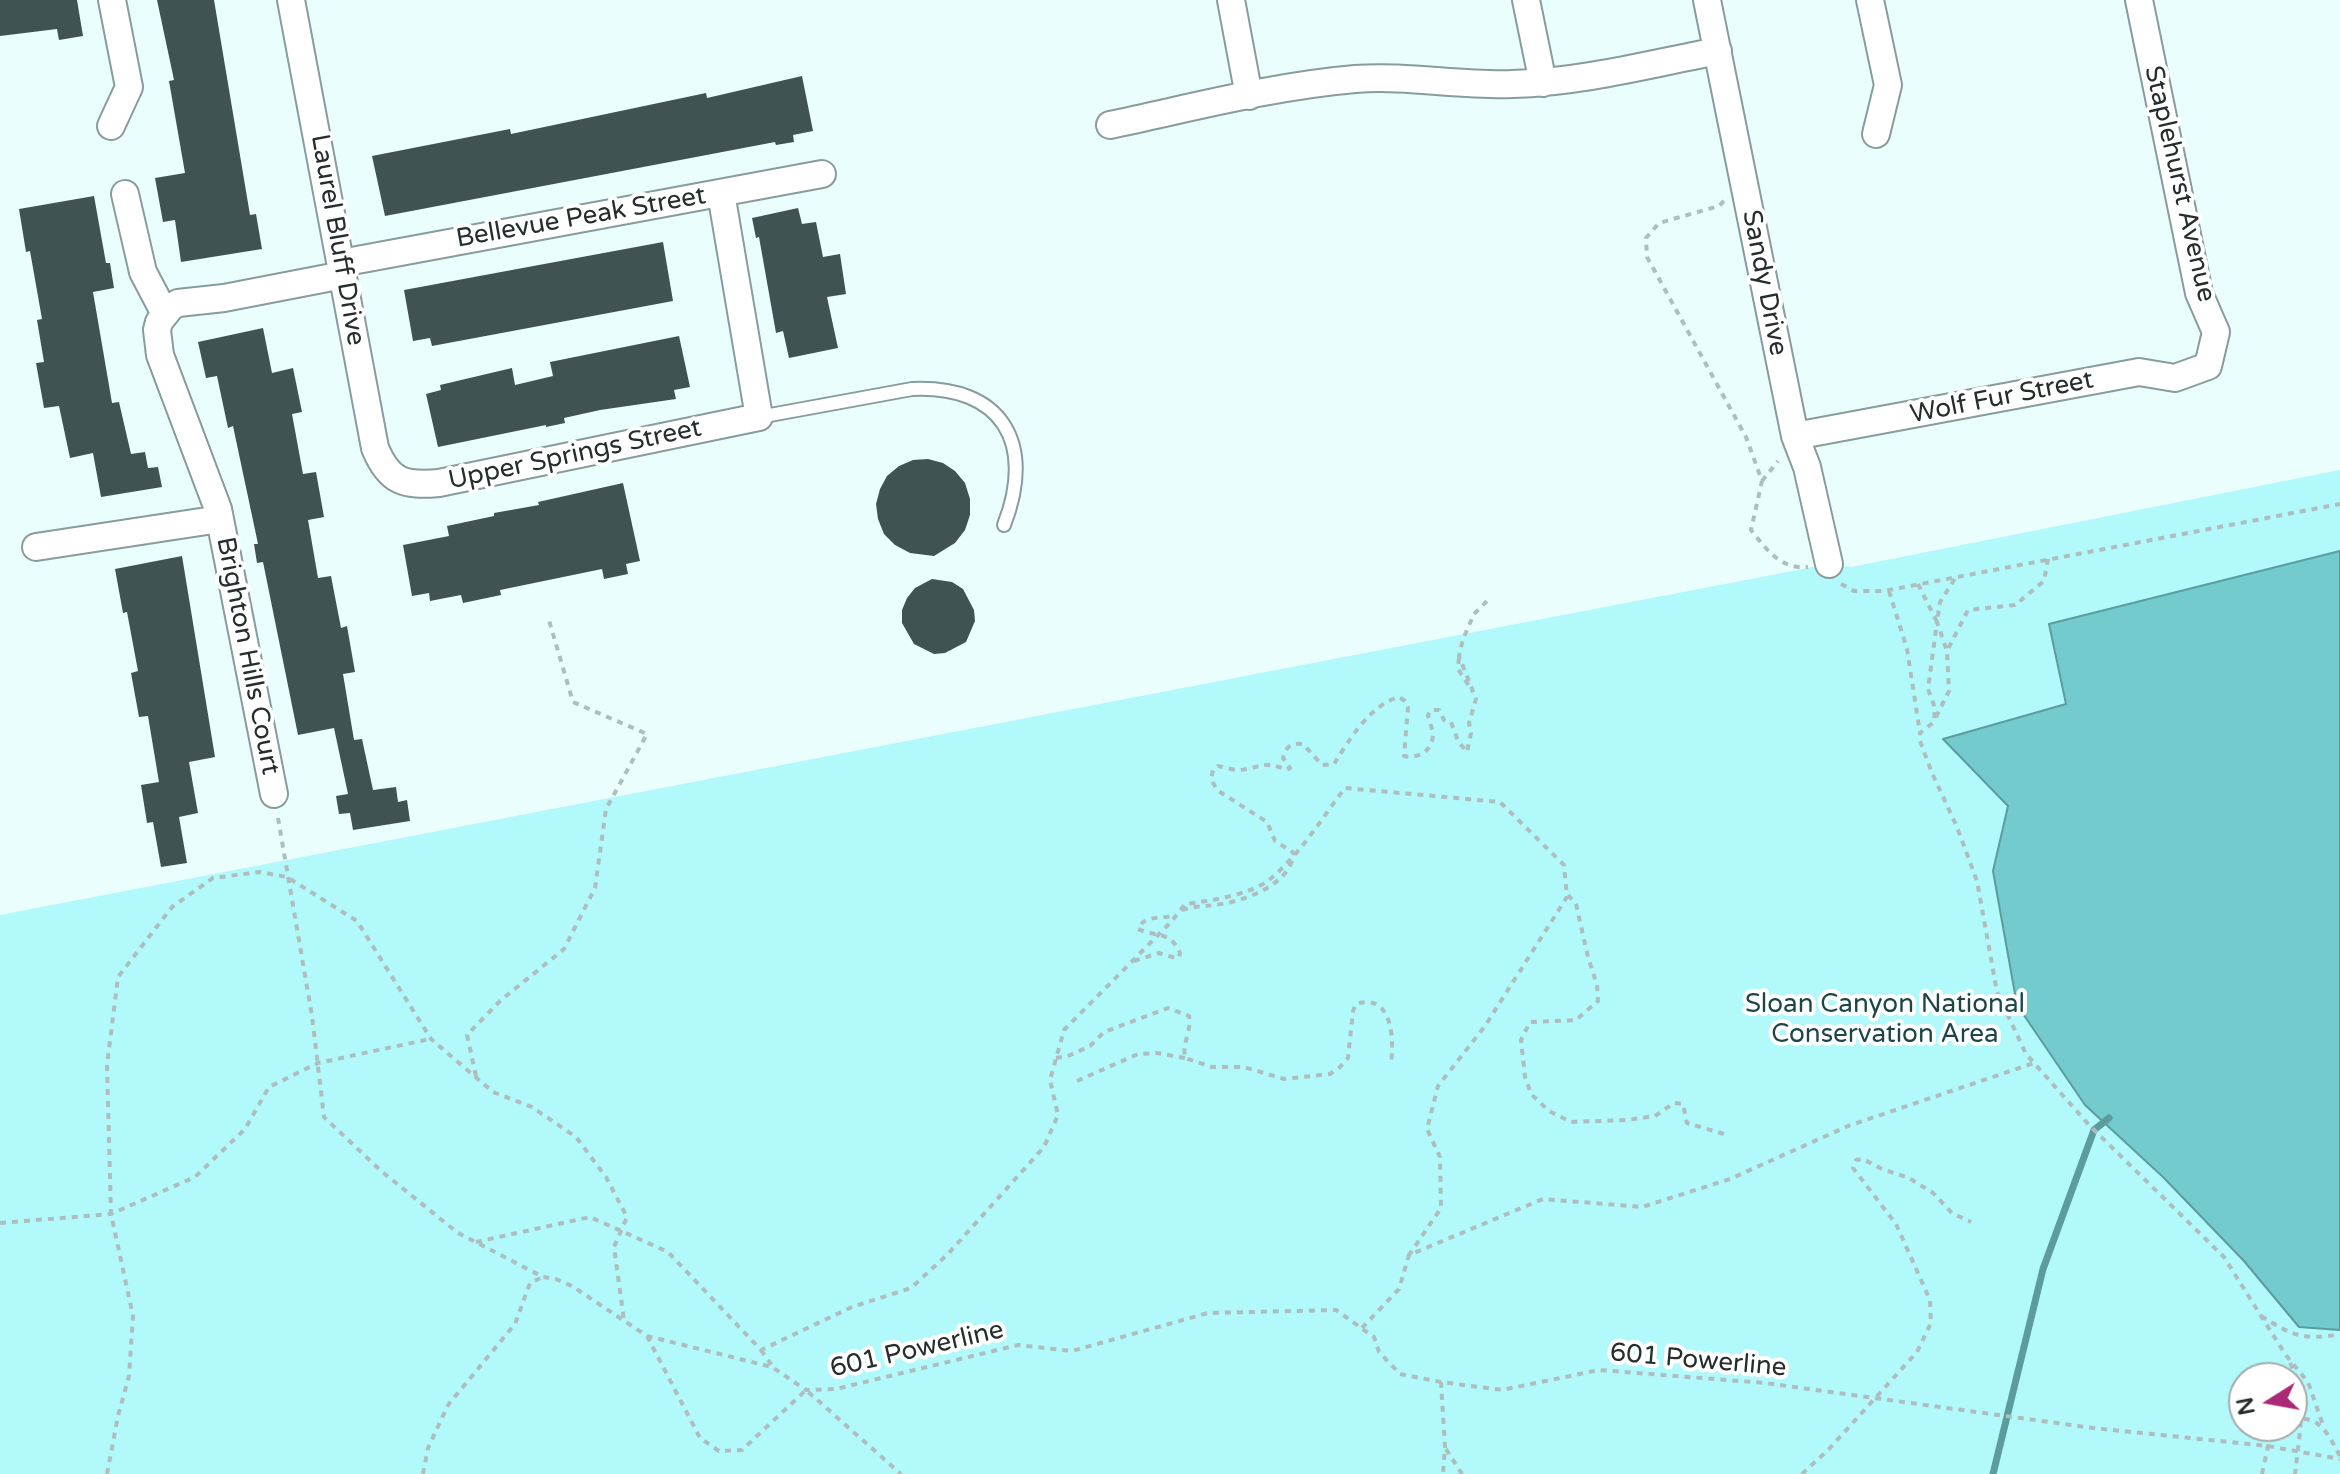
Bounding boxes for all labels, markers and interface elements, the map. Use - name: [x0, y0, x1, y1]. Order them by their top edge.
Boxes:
- street label: Staplehurst Avenue: [2137, 63, 2221, 305]
- street label: Laurel Bluff Drive: [303, 132, 371, 348]
- street label: Bellevue Peak Street: [454, 181, 708, 255]
- street label: Sandy Drive: [1735, 208, 1793, 358]
- street label: Wolf Fur Street: [1908, 365, 2096, 431]
- street label: Upper Springs Street: [446, 413, 704, 497]
- street label: Brighton Hills Court: [209, 534, 285, 778]
- park label: Sloan Canyon National Conservation Area: [1745, 989, 2025, 1050]
- street label: 601 Powerline: [827, 1315, 1007, 1385]
- street label: 601 Powerline: [1608, 1338, 1788, 1384]
- north arrow: [2228, 1362, 2308, 1442]
- text: N: [2232, 1395, 2261, 1417]

